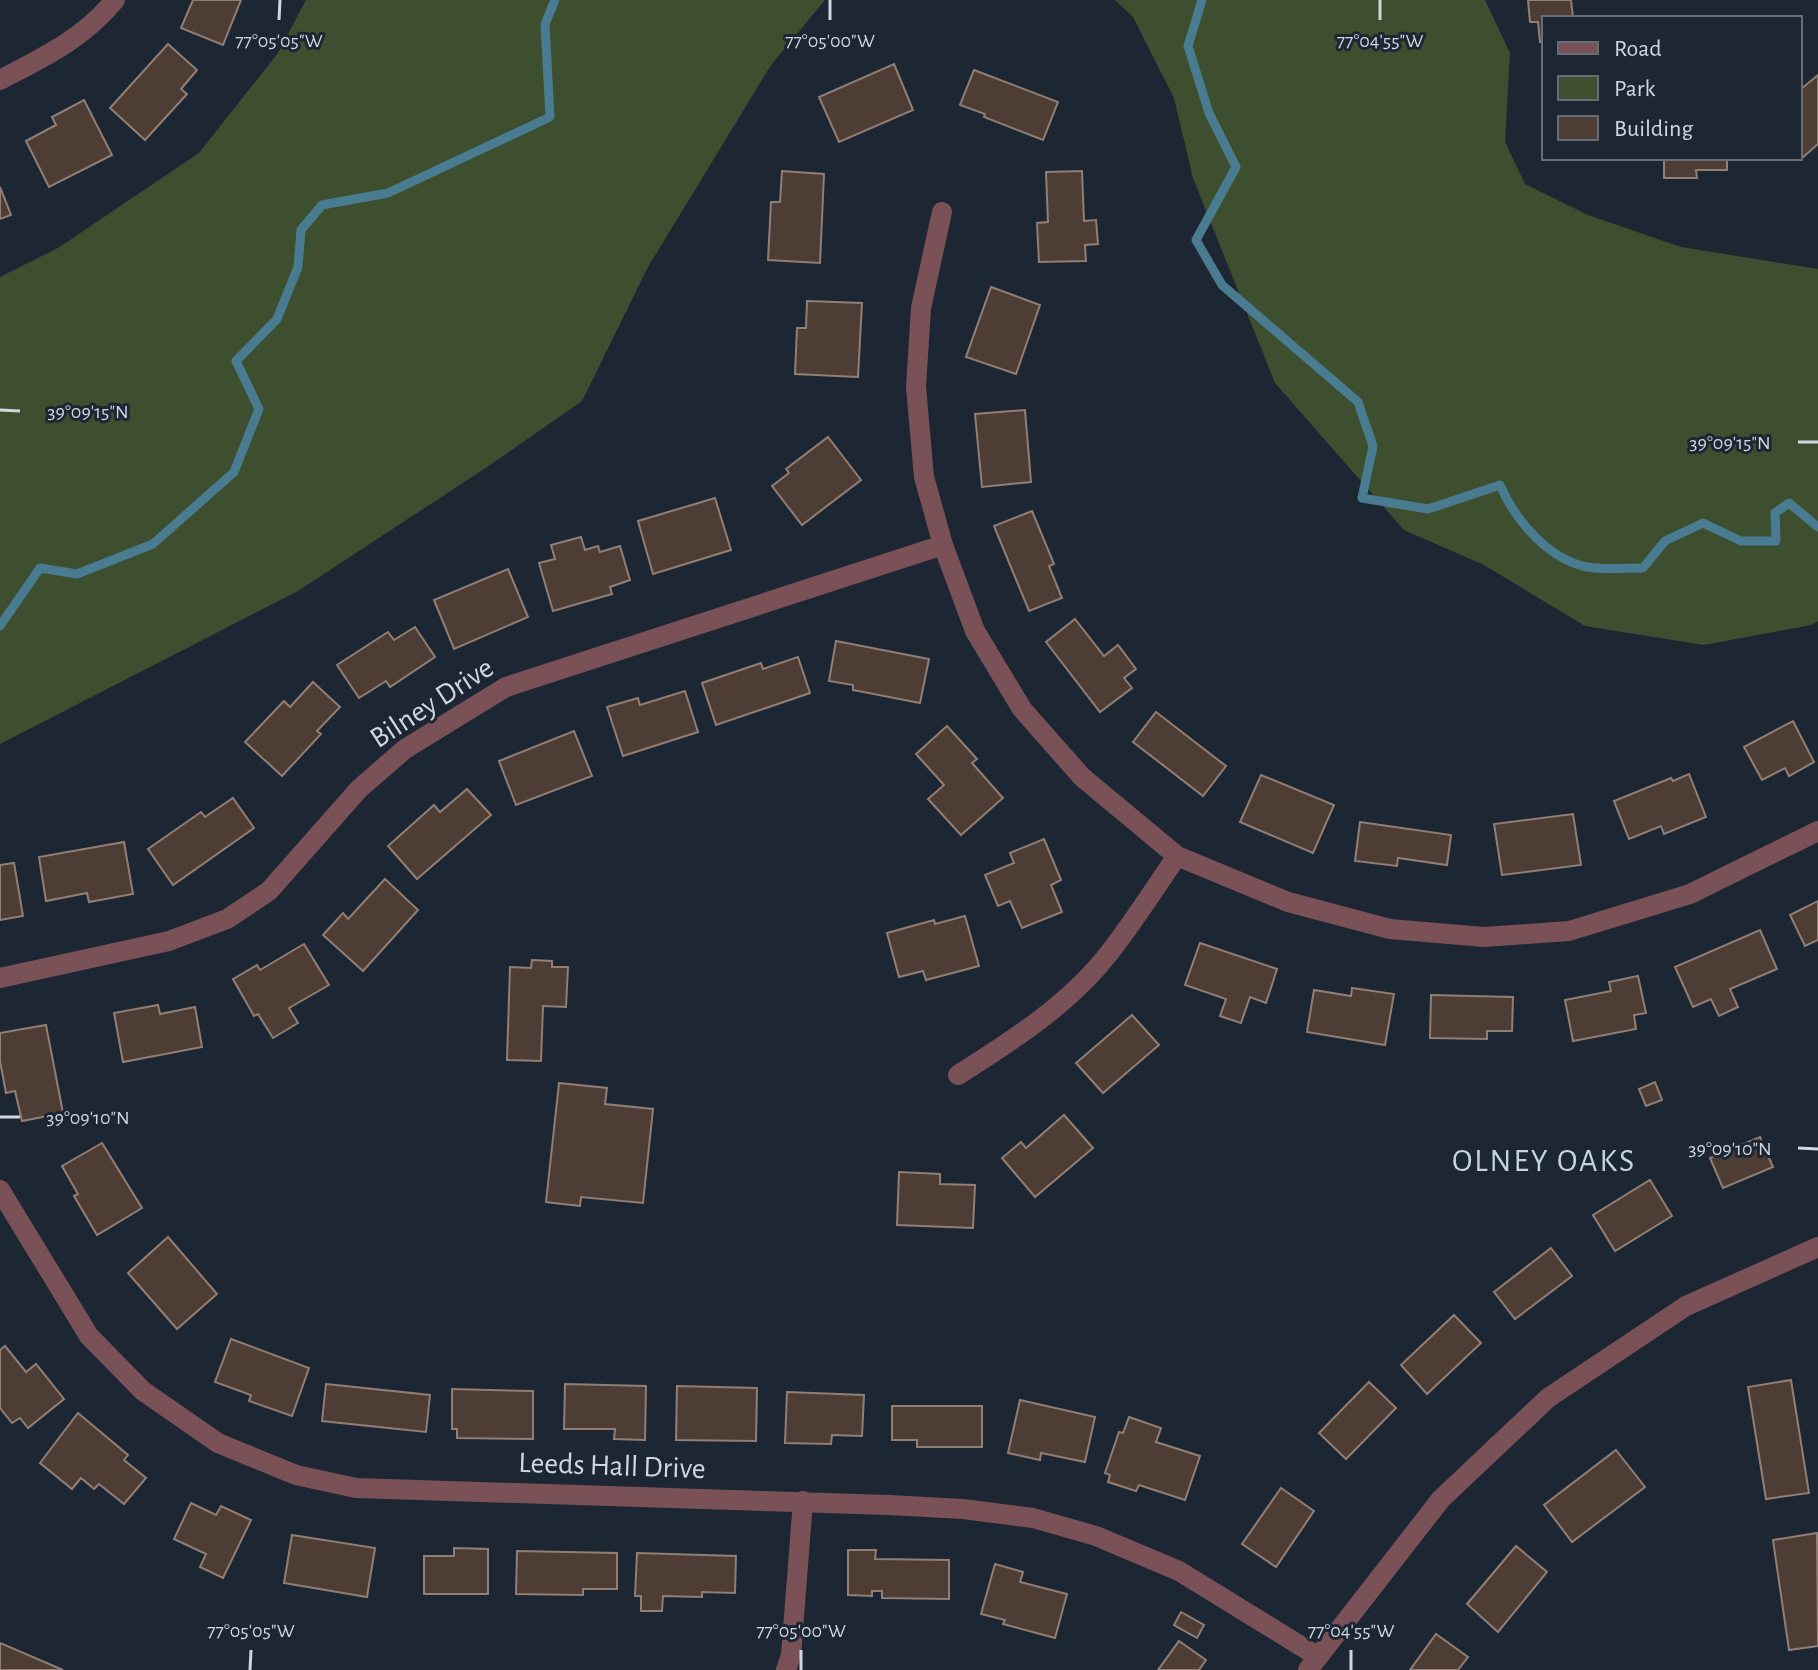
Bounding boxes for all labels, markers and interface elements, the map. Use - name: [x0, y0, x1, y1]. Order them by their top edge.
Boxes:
- legend: [1542, 16, 1802, 160]
- text: 77°05'05"W: [235, 31, 323, 51]
- text: 77°05'00"W: [785, 31, 875, 51]
- text: 77°04'55"W: [1337, 31, 1423, 51]
- text: Road: [1614, 37, 1662, 61]
- text: Park: [1614, 77, 1655, 101]
- text: Building: [1614, 117, 1693, 141]
- text: 39°09'15"N: [47, 402, 129, 422]
- text: 39°09'15"N: [1689, 433, 1771, 453]
- street label: Bilney Drive: [365, 652, 499, 754]
- text: 39°09'10"N: [46, 1108, 130, 1128]
- text: 39°09'10"N: [1688, 1139, 1772, 1159]
- district label: OLNEY OAKS: [1452, 1145, 1636, 1177]
- street label: Leeds Hall Drive: [518, 1448, 706, 1484]
- text: 77°05'05"W: [207, 1621, 295, 1641]
- text: 77°05'00"W: [756, 1621, 846, 1641]
- text: 77°04'55"W: [1308, 1621, 1394, 1641]

